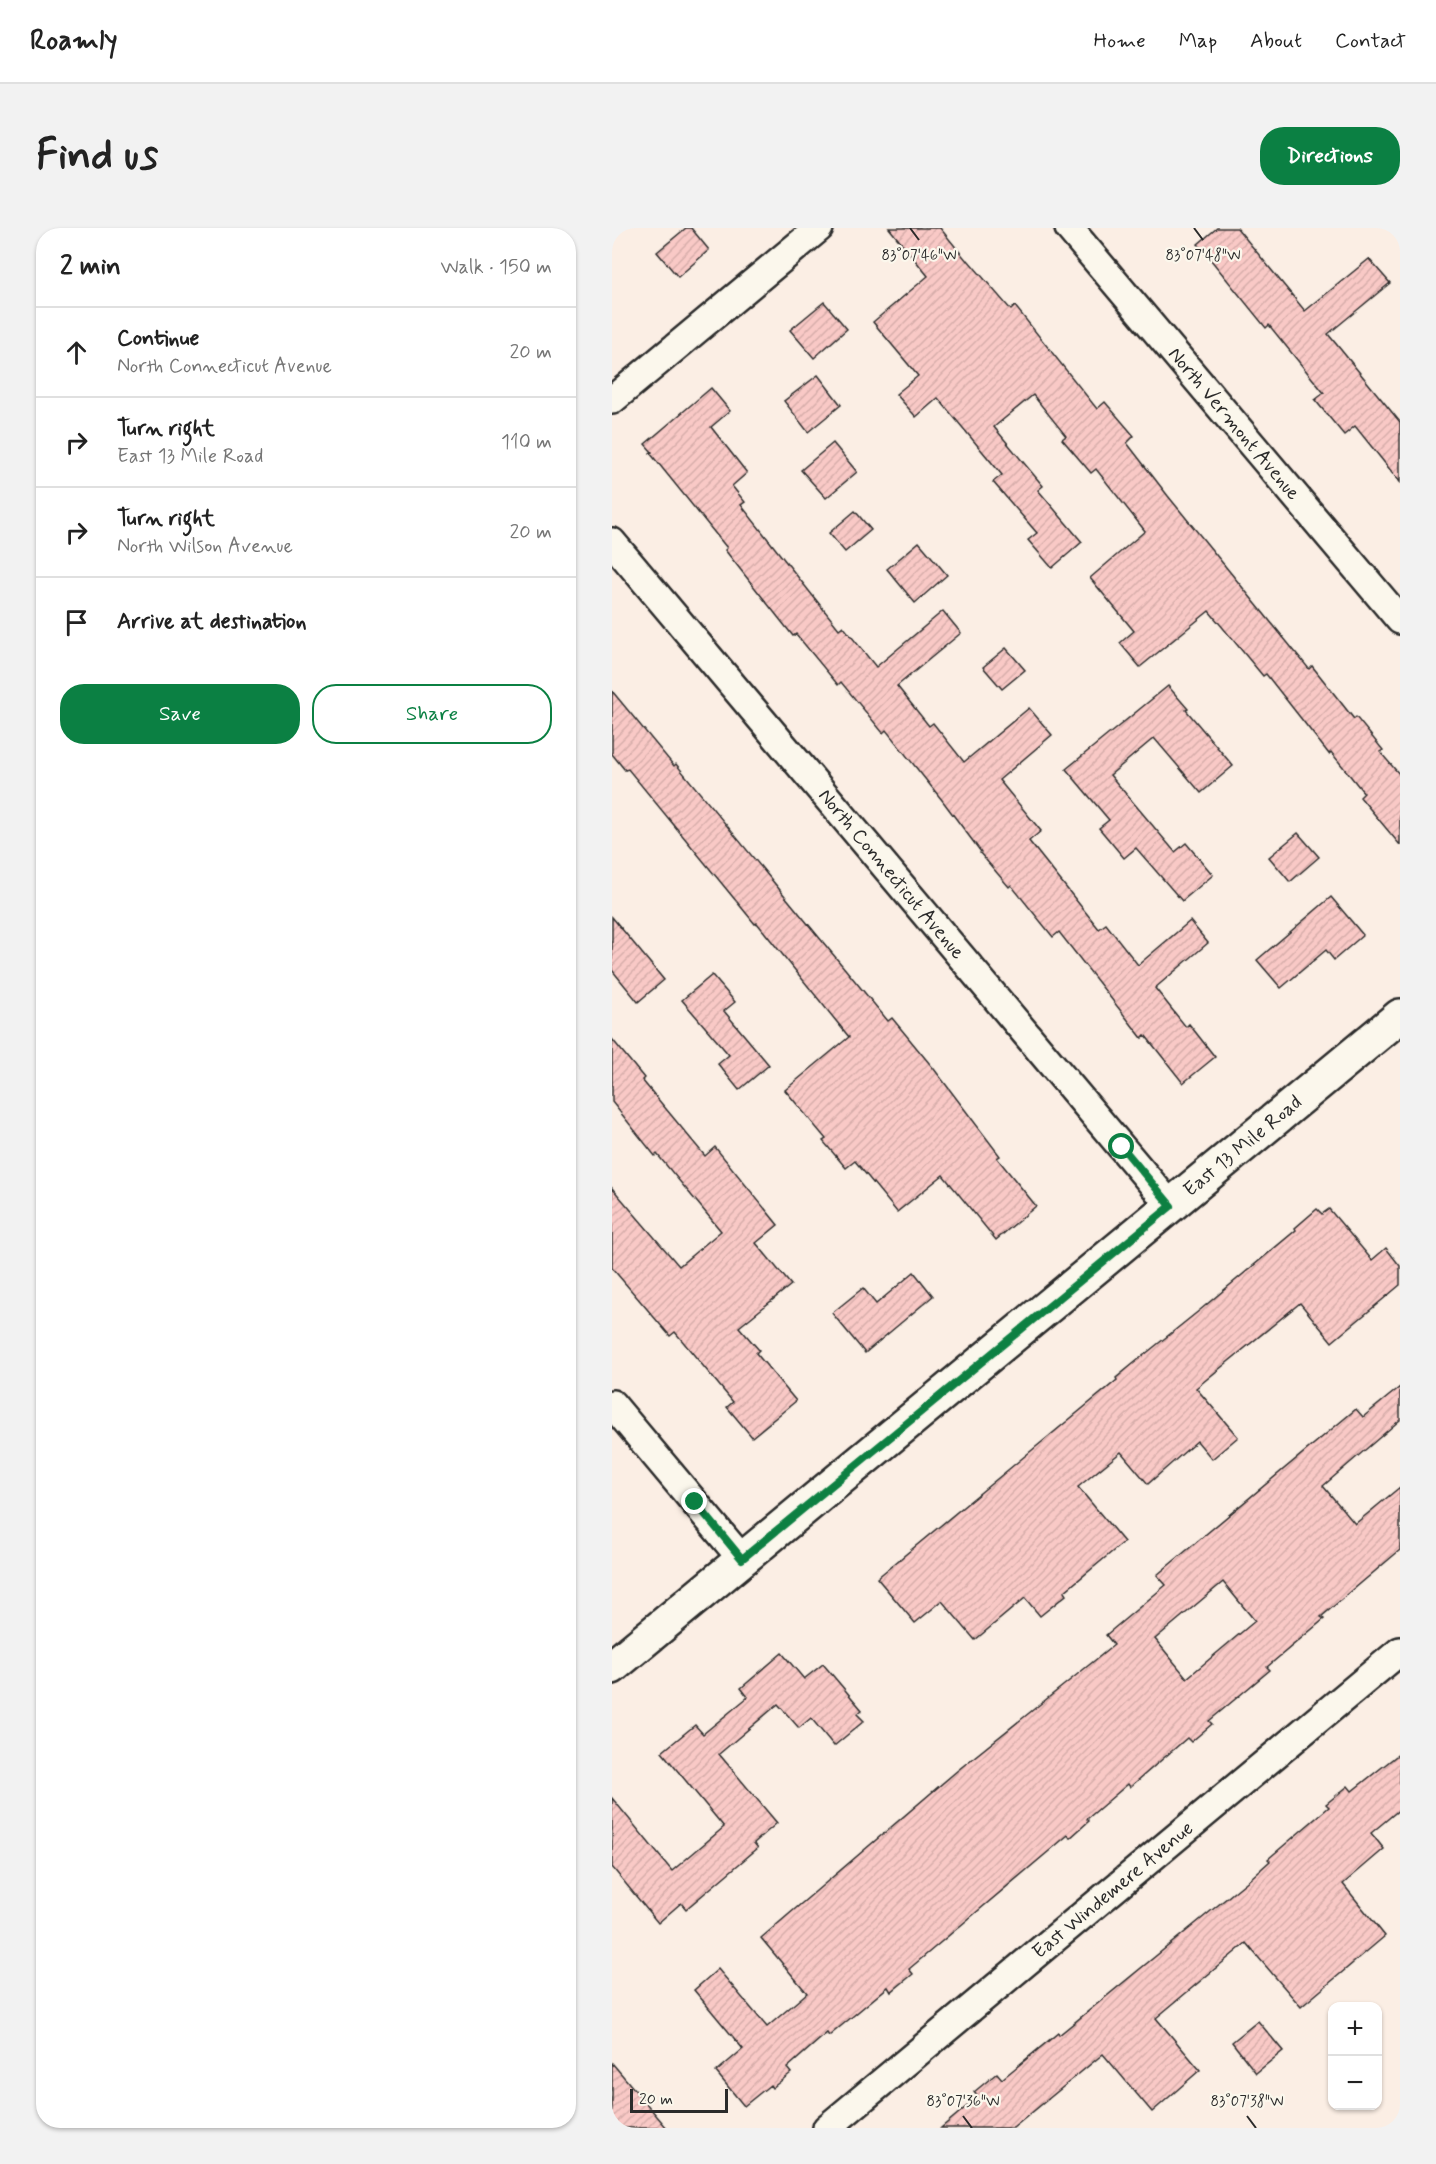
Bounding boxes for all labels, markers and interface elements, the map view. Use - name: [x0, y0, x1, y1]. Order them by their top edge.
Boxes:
- text: Roamly: [30, 23, 118, 60]
- text: Home: [1094, 27, 1146, 55]
- text: Map: [1179, 27, 1217, 55]
- text: About: [1250, 27, 1302, 55]
- text: Contact: [1335, 27, 1406, 55]
- button: Directions: [1260, 127, 1400, 185]
- text: Find us: [36, 129, 158, 184]
- text: 83°07'46"W: [881, 246, 957, 266]
- text: 83°07'48"W: [1165, 246, 1241, 266]
- text: 2 min: [60, 250, 121, 284]
- text: Walk · 150 m: [440, 254, 552, 281]
- text: Continue: [117, 325, 199, 353]
- icon: ahead: [60, 336, 93, 369]
- text: 20 m: [509, 339, 552, 366]
- street label: North Vermont Avenue: [1162, 341, 1306, 506]
- text: North Connecticut Avenue: [117, 353, 332, 380]
- text: Turn right: [117, 415, 215, 443]
- icon: right: [60, 426, 93, 459]
- text: 110 m: [501, 429, 552, 456]
- text: East 13 Mile Road: [117, 443, 263, 470]
- text: Turn right: [117, 505, 215, 533]
- icon: right: [60, 516, 93, 549]
- text: 20 m: [509, 519, 552, 546]
- text: North Wilson Avenue: [117, 533, 293, 560]
- icon: arrive: [60, 606, 93, 639]
- text: Arrive at destination: [117, 608, 307, 636]
- button: Save: [60, 684, 300, 744]
- button: Share: [312, 684, 552, 744]
- street label: North Connecticut Avenue: [812, 783, 971, 965]
- street label: East 13 Mile Road: [1178, 1089, 1308, 1203]
- route start: [1108, 1133, 1134, 1159]
- route end: [681, 1488, 707, 1514]
- street label: East Windemere Avenue: [1027, 1815, 1199, 1965]
- map controls: [1328, 2002, 1382, 2110]
- button: +: [1328, 2002, 1382, 2056]
- button: −: [1328, 2056, 1382, 2110]
- scale bar: [630, 2086, 728, 2114]
- text: 20 m: [639, 2089, 673, 2110]
- text: 83°07'36"W: [926, 2092, 1000, 2112]
- text: 83°07'38"W: [1210, 2092, 1284, 2112]

